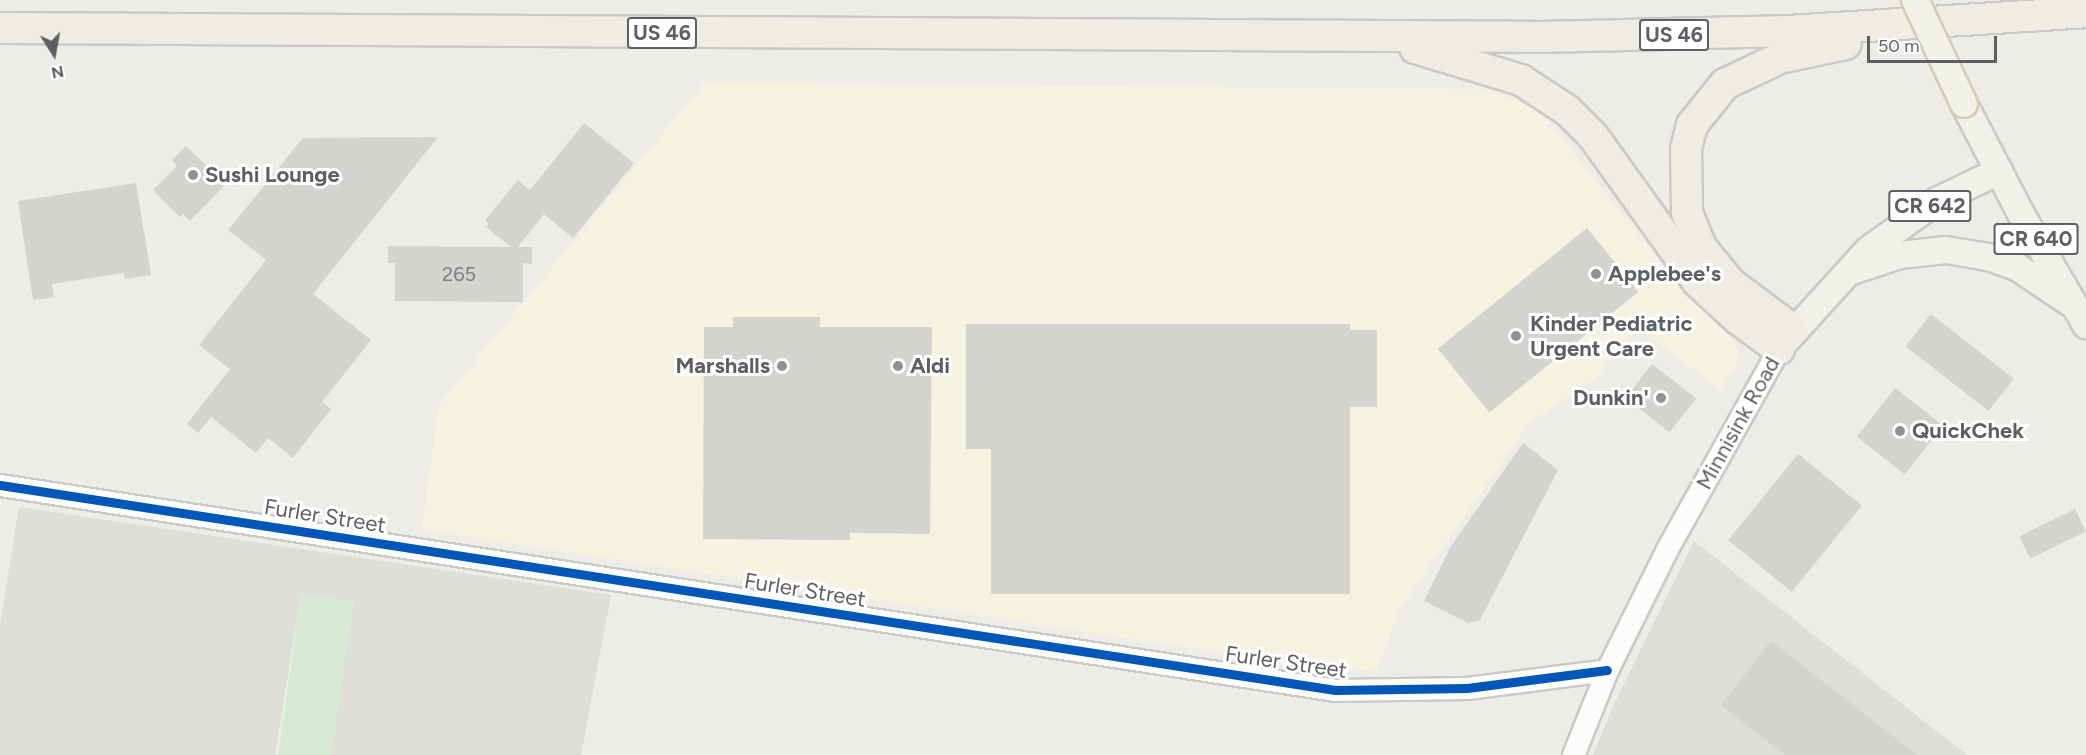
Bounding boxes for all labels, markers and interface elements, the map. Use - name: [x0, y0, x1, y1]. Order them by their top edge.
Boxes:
- road number: US 46: [626, 15, 698, 51]
- road number: US 46: [1638, 17, 1710, 53]
- north arrow: [24, 24, 84, 84]
- scale bar: [1870, 24, 2000, 62]
- text: 50 m: [1878, 35, 1920, 57]
- text: N: [50, 62, 65, 83]
- place label: Sushi Lounge: [205, 162, 340, 188]
- marker: Sushi Lounge: [186, 168, 200, 182]
- road number: CR 642: [1888, 188, 1972, 224]
- road number: CR 640: [1992, 221, 2080, 257]
- place label: Applebee's: [1608, 261, 1721, 287]
- house number: 265: [442, 262, 476, 286]
- marker: Applebee's: [1589, 267, 1603, 281]
- place label: Kinder Pediatric Urgent Care: [1530, 310, 1693, 362]
- marker: Kinder Pediatric Urgent Care: [1507, 327, 1525, 345]
- street label: Minnisink Road: [1691, 352, 1785, 494]
- place label: Marshalls: [675, 353, 770, 379]
- place label: Aldi: [910, 353, 950, 379]
- marker: Marshalls: [775, 359, 789, 373]
- marker: Aldi: [891, 359, 905, 373]
- place label: Dunkin': [1573, 385, 1649, 411]
- marker: Dunkin': [1654, 391, 1668, 405]
- place label: QuickChek: [1912, 418, 2024, 444]
- marker: QuickChek: [1893, 424, 1907, 438]
- street label: Furler Street: [262, 493, 388, 539]
- street label: Furler Street: [742, 567, 868, 613]
- street label: Furler Street: [1223, 640, 1349, 684]

